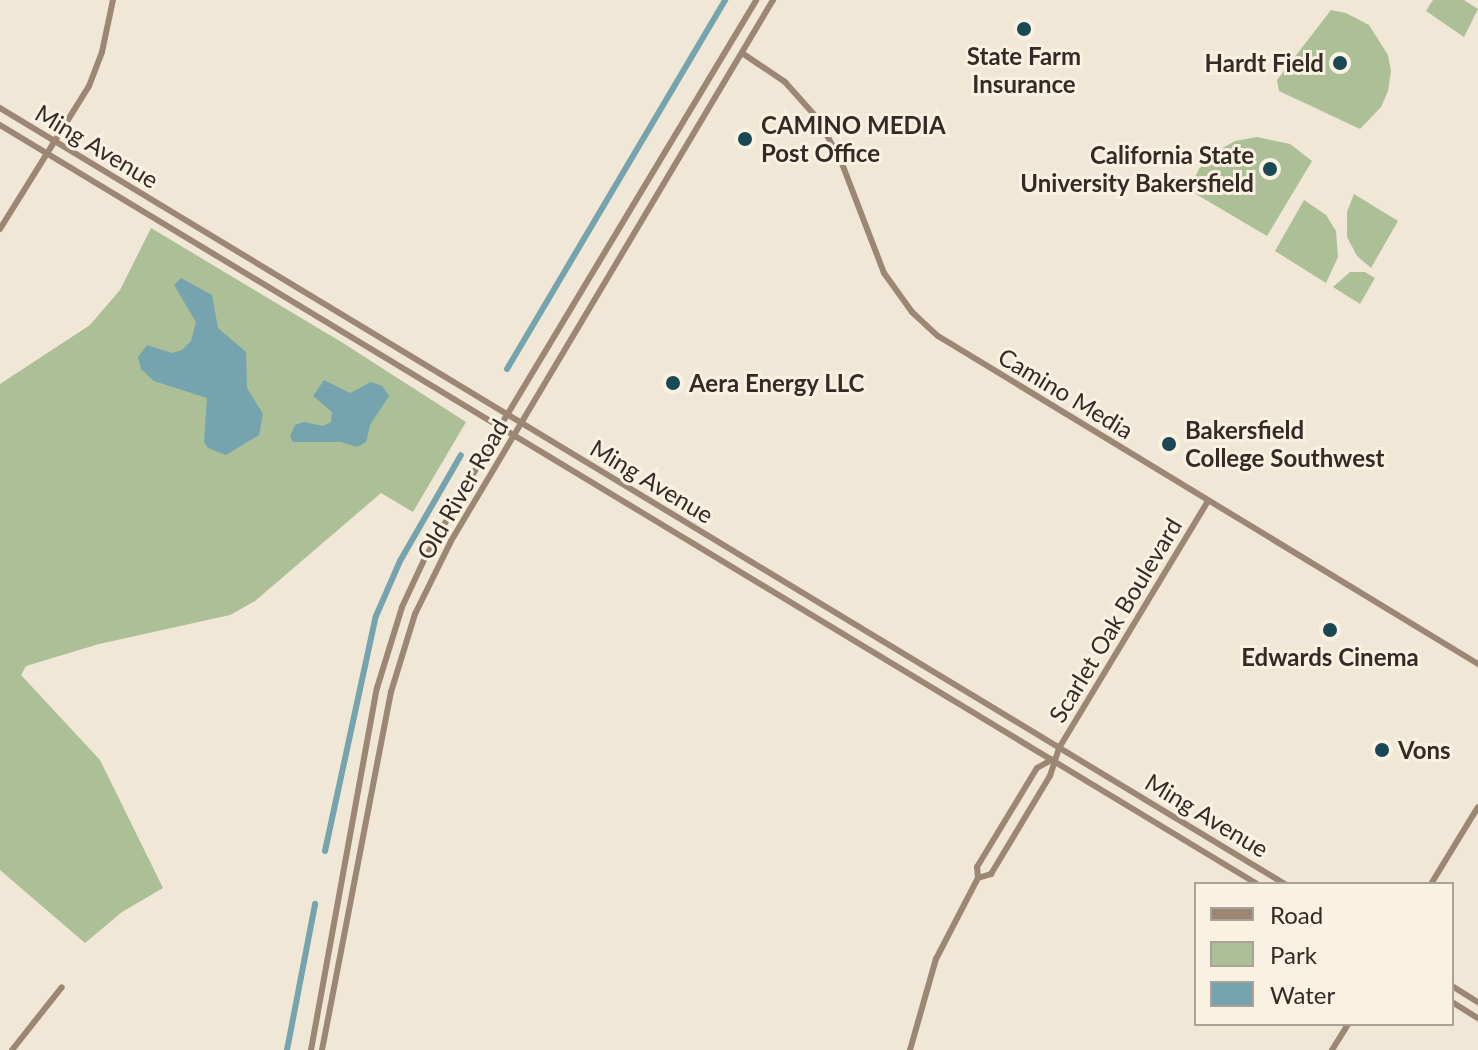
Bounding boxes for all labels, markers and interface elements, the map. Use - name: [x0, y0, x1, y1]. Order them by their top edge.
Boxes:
- marker: State Farm Insurance: [1015, 20, 1033, 38]
- place label: State Farm Insurance: [967, 42, 1081, 98]
- place label: Hardt Field: [1205, 49, 1324, 77]
- marker: Hardt Field: [1331, 54, 1349, 72]
- street label: Ming Avenue: [30, 98, 164, 194]
- place label: CAMINO MEDIA Post Office: [761, 111, 946, 167]
- marker: CAMINO MEDIA Post Office: [736, 130, 754, 148]
- place label: California State University Bakersfield: [1020, 141, 1254, 197]
- marker: California State University Bakersfield: [1261, 160, 1279, 178]
- street label: Camino Media: [993, 341, 1139, 445]
- place label: Aera Energy LLC: [689, 369, 865, 397]
- marker: Aera Energy LLC: [664, 374, 682, 392]
- street label: Old River Road: [410, 414, 514, 564]
- place label: Bakersfield College Southwest: [1185, 416, 1384, 472]
- street label: Ming Avenue: [585, 433, 719, 529]
- marker: Bakersfield College Southwest: [1160, 435, 1178, 453]
- street label: Scarlet Oak Boulevard: [1043, 513, 1187, 727]
- marker: Edwards Cinema: [1321, 621, 1339, 639]
- place label: Edwards Cinema: [1241, 643, 1419, 671]
- place label: Vons: [1398, 736, 1451, 764]
- marker: Vons: [1373, 741, 1391, 759]
- street label: Ming Avenue: [1140, 767, 1274, 863]
- legend: [1194, 882, 1454, 1026]
- text: Road: [1270, 900, 1323, 929]
- text: Park: [1270, 940, 1317, 969]
- text: Water: [1270, 980, 1335, 1009]

